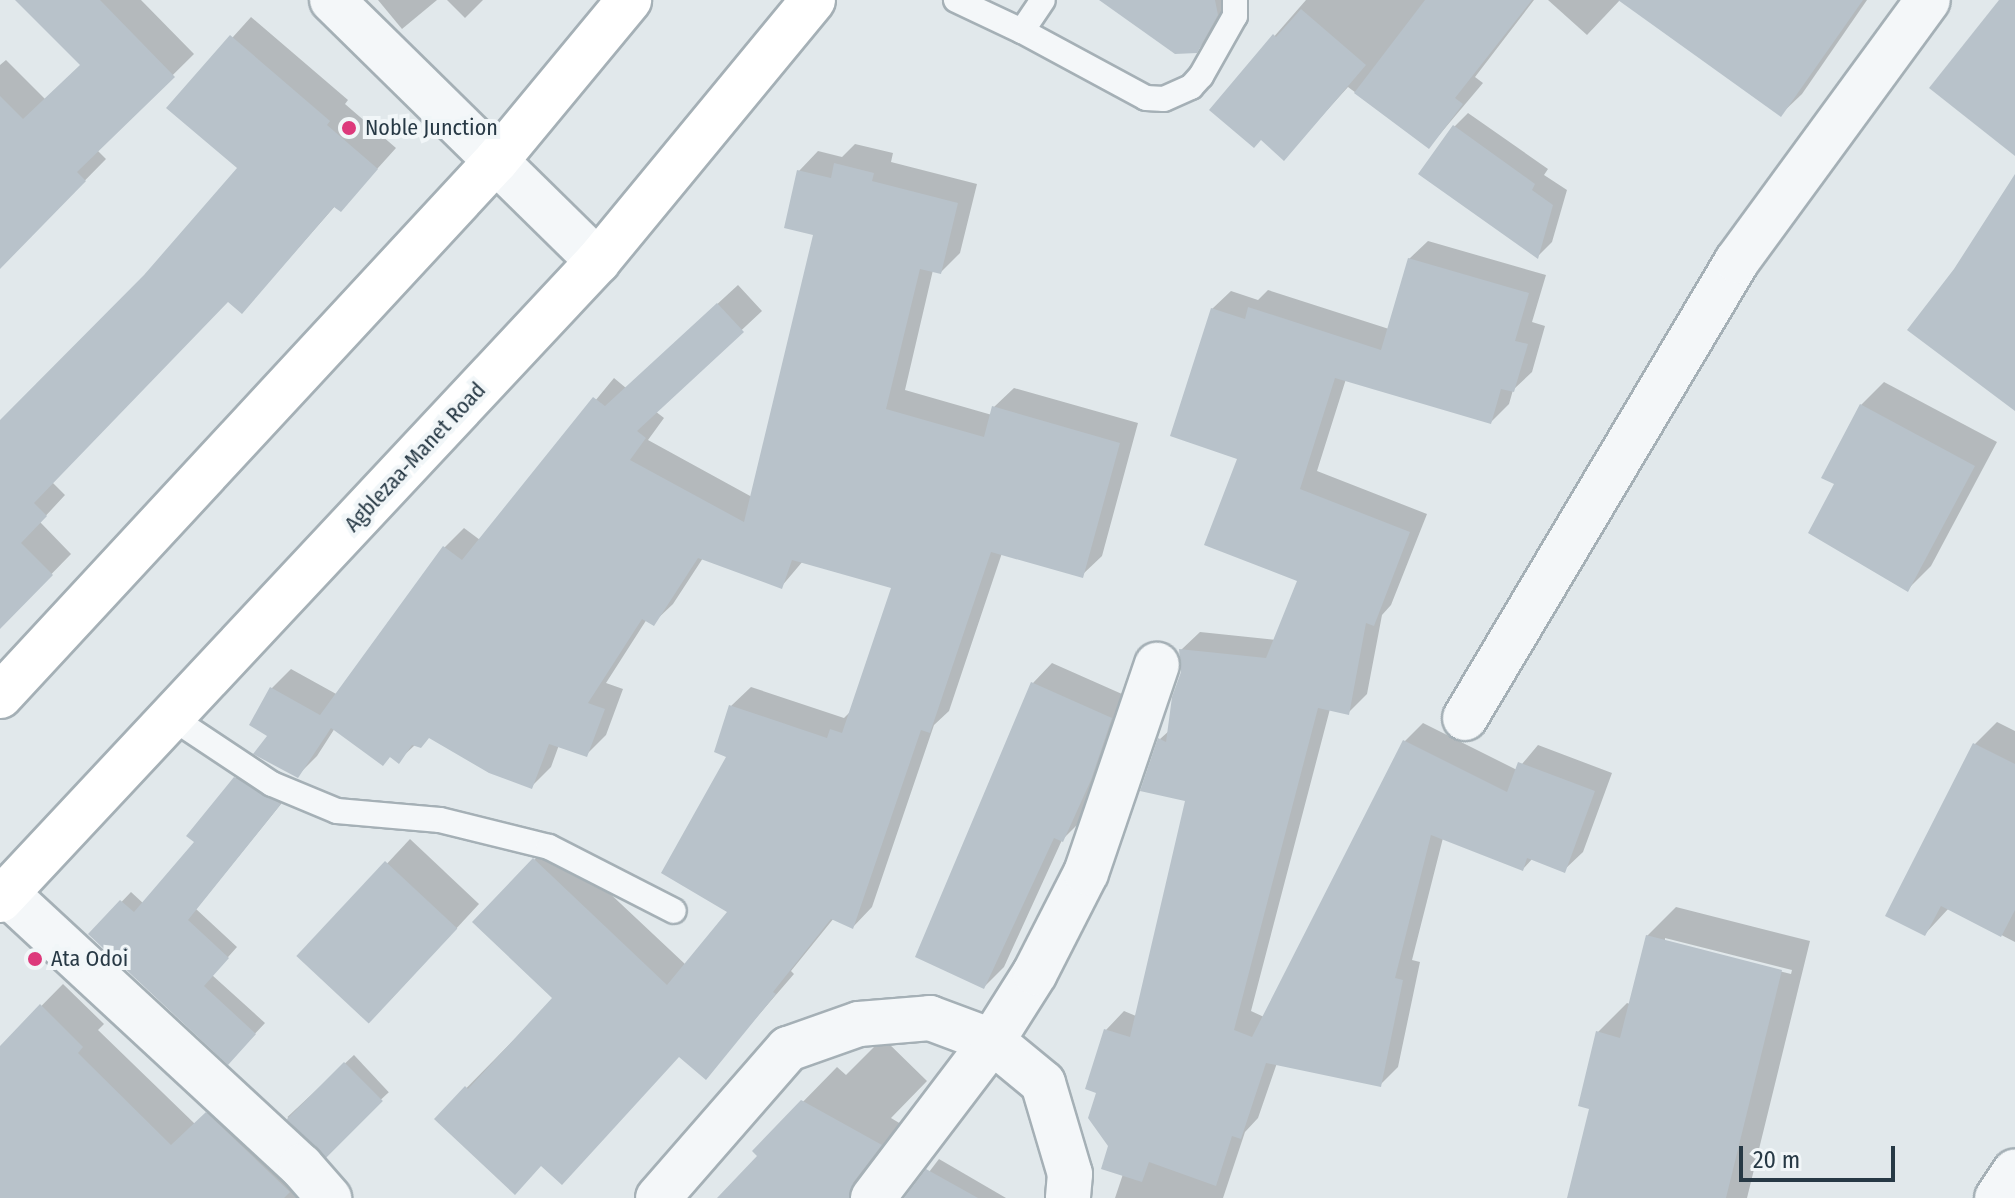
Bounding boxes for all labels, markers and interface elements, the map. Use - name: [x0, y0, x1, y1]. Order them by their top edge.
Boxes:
- place label: Noble Junction: [365, 115, 498, 141]
- marker: Noble Junction: [340, 119, 358, 137]
- street label: Agblezaa-Manet Road: [339, 377, 491, 537]
- place label: Ata Odoi: [51, 946, 128, 972]
- marker: Ata Odoi: [26, 950, 44, 968]
- scale bar: [1743, 1130, 1899, 1180]
- text: 20 m: [1753, 1146, 1800, 1174]

